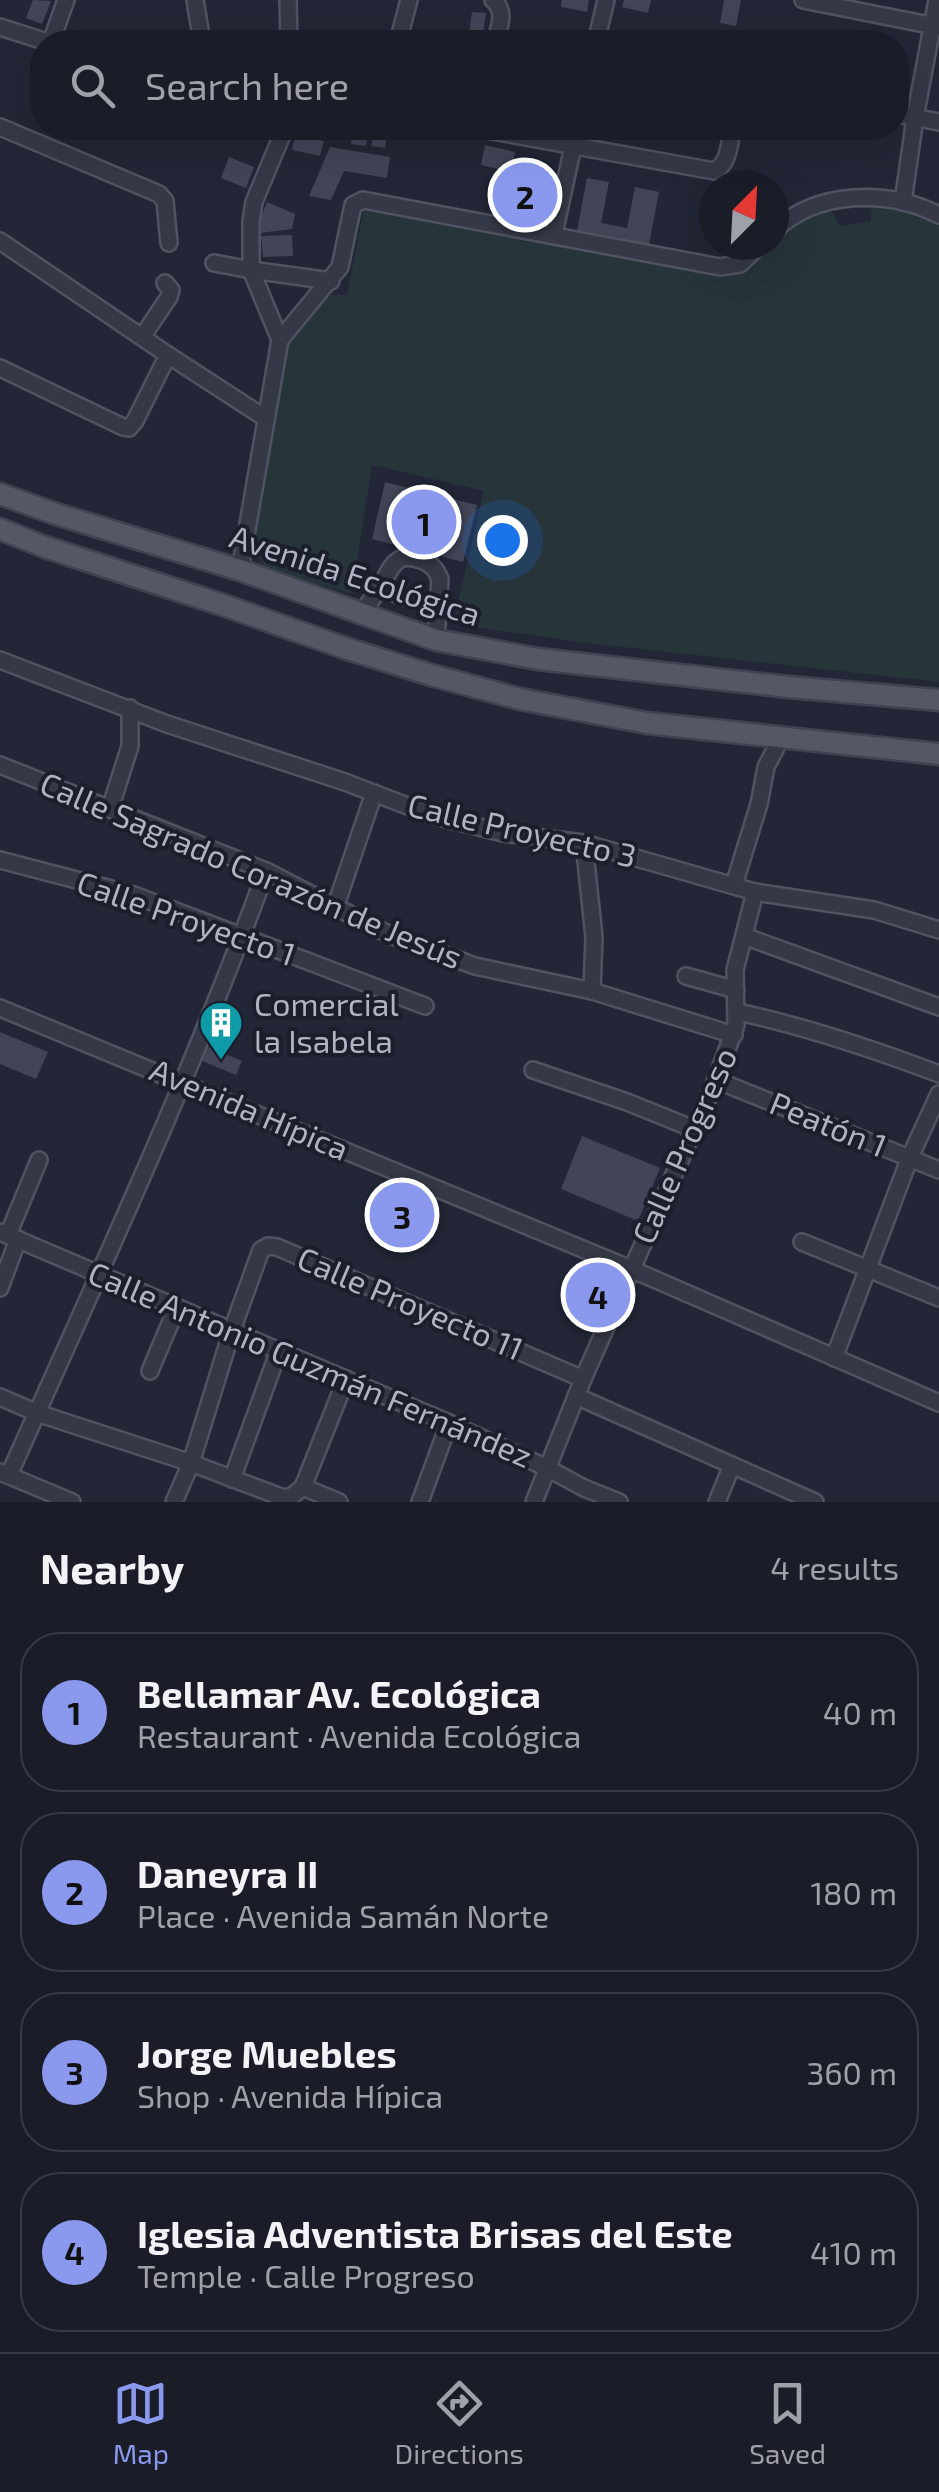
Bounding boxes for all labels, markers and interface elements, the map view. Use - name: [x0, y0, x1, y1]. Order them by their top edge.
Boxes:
- search box: [30, 30, 909, 140]
- icon: search: [65, 58, 120, 113]
- text: Search here: [145, 62, 349, 108]
- pin: 2: [492, 158, 558, 232]
- north arrow: [699, 170, 789, 260]
- pin: 1: [392, 484, 456, 560]
- your location: [477, 515, 528, 566]
- street label: Avenida Ecológica: [226, 516, 486, 632]
- street label: Calle Sagrado Corazón de Jesús: [35, 763, 468, 975]
- street label: Calle Proyecto 3: [405, 784, 640, 874]
- street label: Calle Proyecto 1: [73, 862, 301, 972]
- place label: Comercial la Isabela: [254, 984, 399, 1059]
- building icon: Comercial la Isabela: [198, 1000, 244, 1061]
- street label: Calle Progreso: [623, 1041, 743, 1249]
- street label: Avenida Hípica: [145, 1049, 355, 1167]
- street label: Peatón 1: [765, 1083, 893, 1164]
- pin: 3: [370, 1178, 434, 1252]
- street label: Calle Proyecto 11: [292, 1238, 529, 1367]
- street label: Calle Antonio Guzmán Fernández: [83, 1252, 538, 1474]
- pin: 4: [566, 1258, 630, 1332]
- text: Nearby: [40, 1542, 184, 1592]
- text: 4 results: [770, 1548, 899, 1586]
- text: Bellamar Av. Ecológica: [137, 1670, 541, 1716]
- text: 1: [68, 1693, 81, 1731]
- text: 40 m: [823, 1693, 897, 1731]
- text: Restaurant · Avenida Ecológica: [137, 1716, 581, 1754]
- text: Daneyra II: [137, 1850, 318, 1896]
- text: 2: [65, 1873, 84, 1911]
- text: 180 m: [810, 1873, 897, 1911]
- text: Place · Avenida Samán Norte: [137, 1896, 549, 1934]
- text: Jorge Muebles: [137, 2030, 397, 2076]
- text: 3: [65, 2053, 84, 2091]
- text: 360 m: [806, 2053, 897, 2091]
- text: Shop · Avenida Hípica: [137, 2076, 443, 2114]
- text: Iglesia Adventista Brisas del Este: [137, 2210, 733, 2256]
- text: 4: [64, 2233, 85, 2271]
- text: 410 m: [810, 2233, 897, 2271]
- text: Temple · Calle Progreso: [137, 2256, 475, 2294]
- tab: Map: [113, 2376, 169, 2470]
- tab: Directions: [395, 2376, 524, 2470]
- tab: Saved: [749, 2376, 826, 2470]

